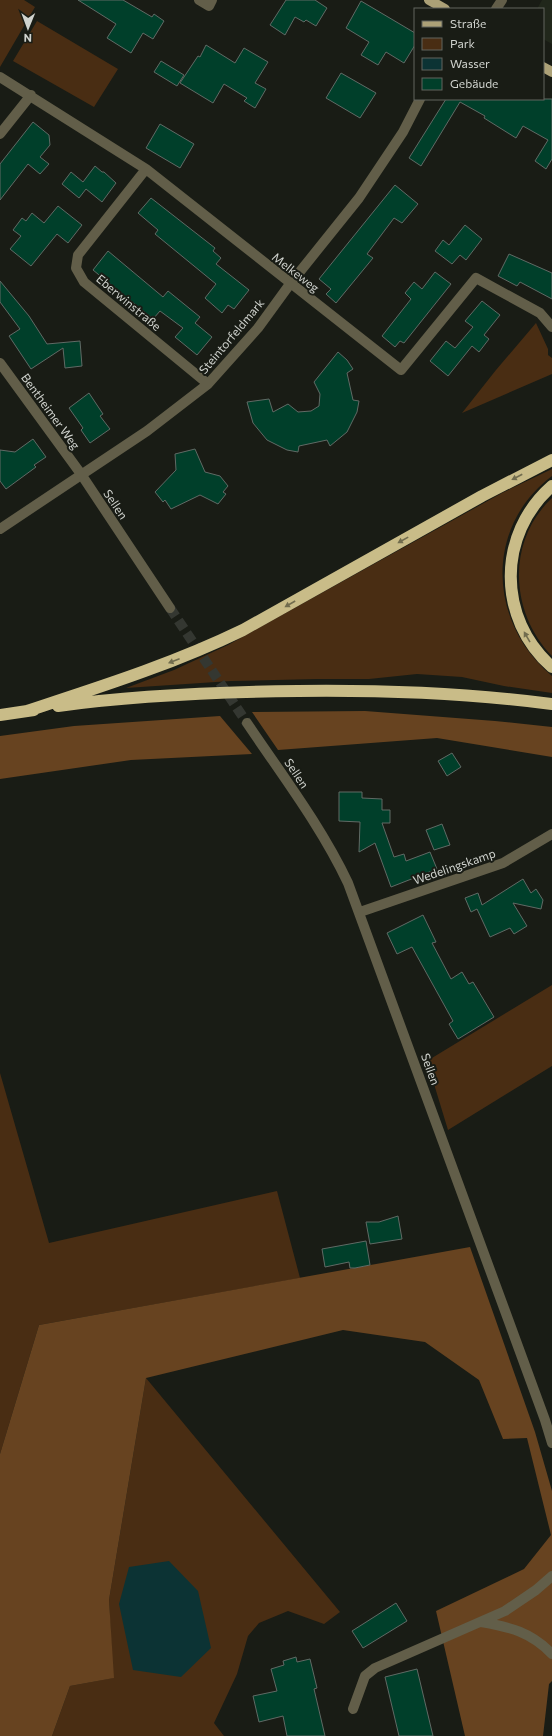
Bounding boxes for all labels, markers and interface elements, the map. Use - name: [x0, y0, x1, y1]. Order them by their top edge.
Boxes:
- north arrow: [8, 8, 48, 48]
- legend: [414, 8, 544, 100]
- text: Straße: [450, 16, 486, 30]
- text: N: [24, 32, 32, 45]
- text: Park: [450, 36, 476, 50]
- text: Wasser: [450, 56, 490, 70]
- text: Gebäude: [450, 76, 498, 90]
- street label: Melkeweg: [270, 249, 323, 295]
- street label: Eberwinstraße: [94, 271, 164, 333]
- street label: Steintorfeldmark: [196, 295, 267, 376]
- street label: Bentheimer Weg: [19, 370, 83, 452]
- one-way arrow: [511, 474, 523, 481]
- street label: Sellen: [101, 487, 131, 521]
- one-way arrow: [397, 536, 409, 543]
- one-way arrow: [284, 600, 296, 607]
- one-way arrow: [524, 631, 531, 643]
- one-way arrow: [167, 659, 179, 665]
- street label: Sellen: [282, 756, 312, 790]
- street label: Wedelingskamp: [411, 845, 497, 887]
- street label: Sellen: [419, 1051, 443, 1087]

